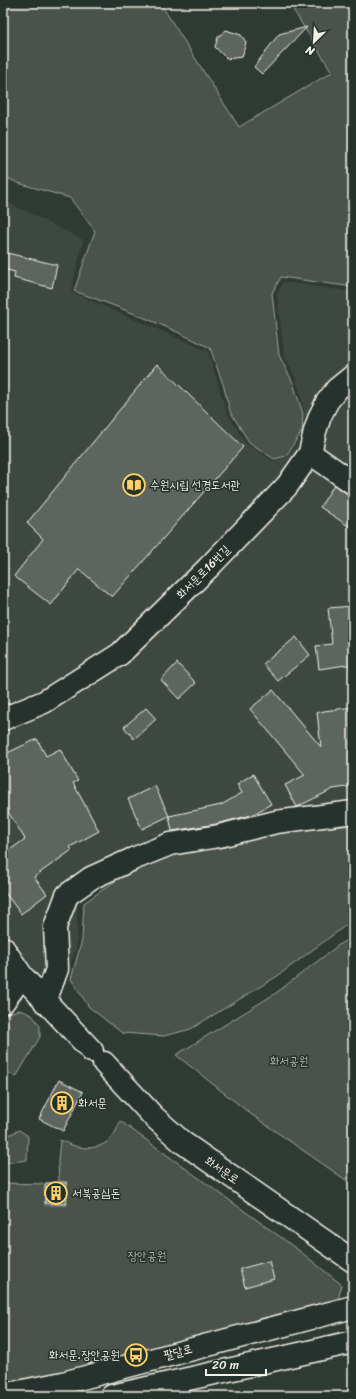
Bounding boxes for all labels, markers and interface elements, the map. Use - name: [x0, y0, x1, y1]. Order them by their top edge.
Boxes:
- north arrow: [294, 22, 334, 62]
- text: N: [302, 40, 318, 61]
- library icon: 수원시립 선경도서관: [121, 472, 147, 498]
- place label: 수원시립 선경도서관: [150, 474, 240, 496]
- street label: 화서문로16번길: [171, 539, 236, 604]
- park label: 화서공원: [270, 1050, 308, 1072]
- building icon: 화서문: [49, 1090, 75, 1116]
- place label: 화서문: [78, 1092, 107, 1114]
- street label: 화서문로: [200, 1150, 244, 1190]
- building icon: 서북공심돈: [43, 1180, 69, 1206]
- place label: 서북공심돈: [72, 1182, 120, 1204]
- park label: 장안공원: [128, 1245, 166, 1267]
- street label: 팔달로: [161, 1338, 195, 1366]
- bus stop icon: 화서문.장안공원: [123, 1342, 149, 1368]
- place label: 화서문.장안공원: [49, 1344, 120, 1366]
- scale bar: [206, 1351, 266, 1377]
- text: 20 m: [212, 1354, 239, 1376]

